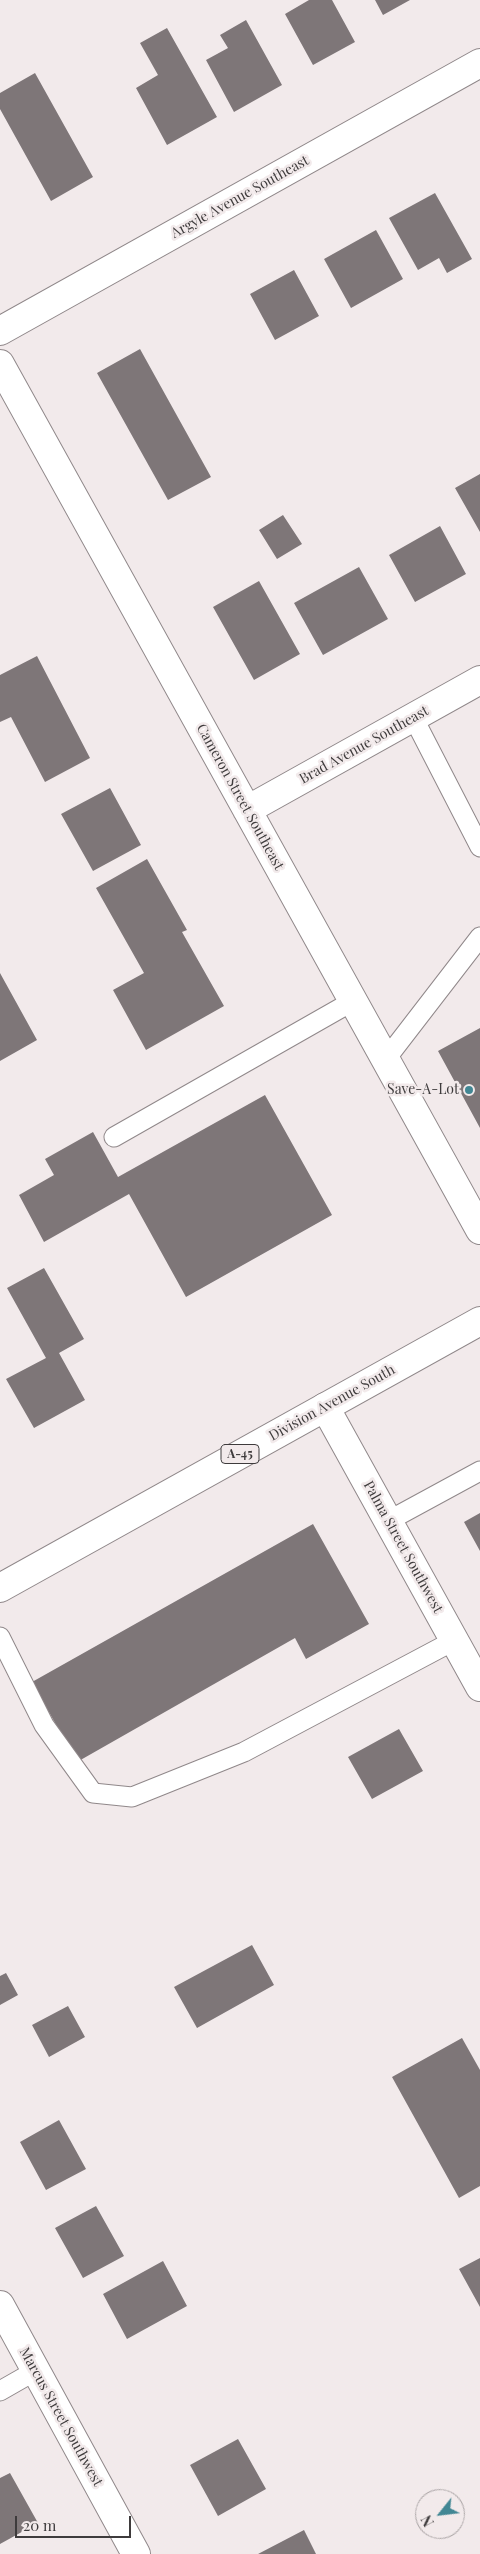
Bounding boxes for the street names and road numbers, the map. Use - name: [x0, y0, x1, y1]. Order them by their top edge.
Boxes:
- street label: Argyle Avenue Southeast: [168, 152, 312, 242]
- street label: Brad Avenue Southeast: [297, 703, 431, 787]
- street label: Cameron Street Southeast: [193, 721, 287, 873]
- street label: Division Avenue South: [266, 1361, 398, 1445]
- road number: A-45: [221, 1445, 259, 1464]
- street label: Palma Street Southwest: [360, 1478, 446, 1616]
- street label: Marcus Street Southwest: [16, 2345, 106, 2489]

